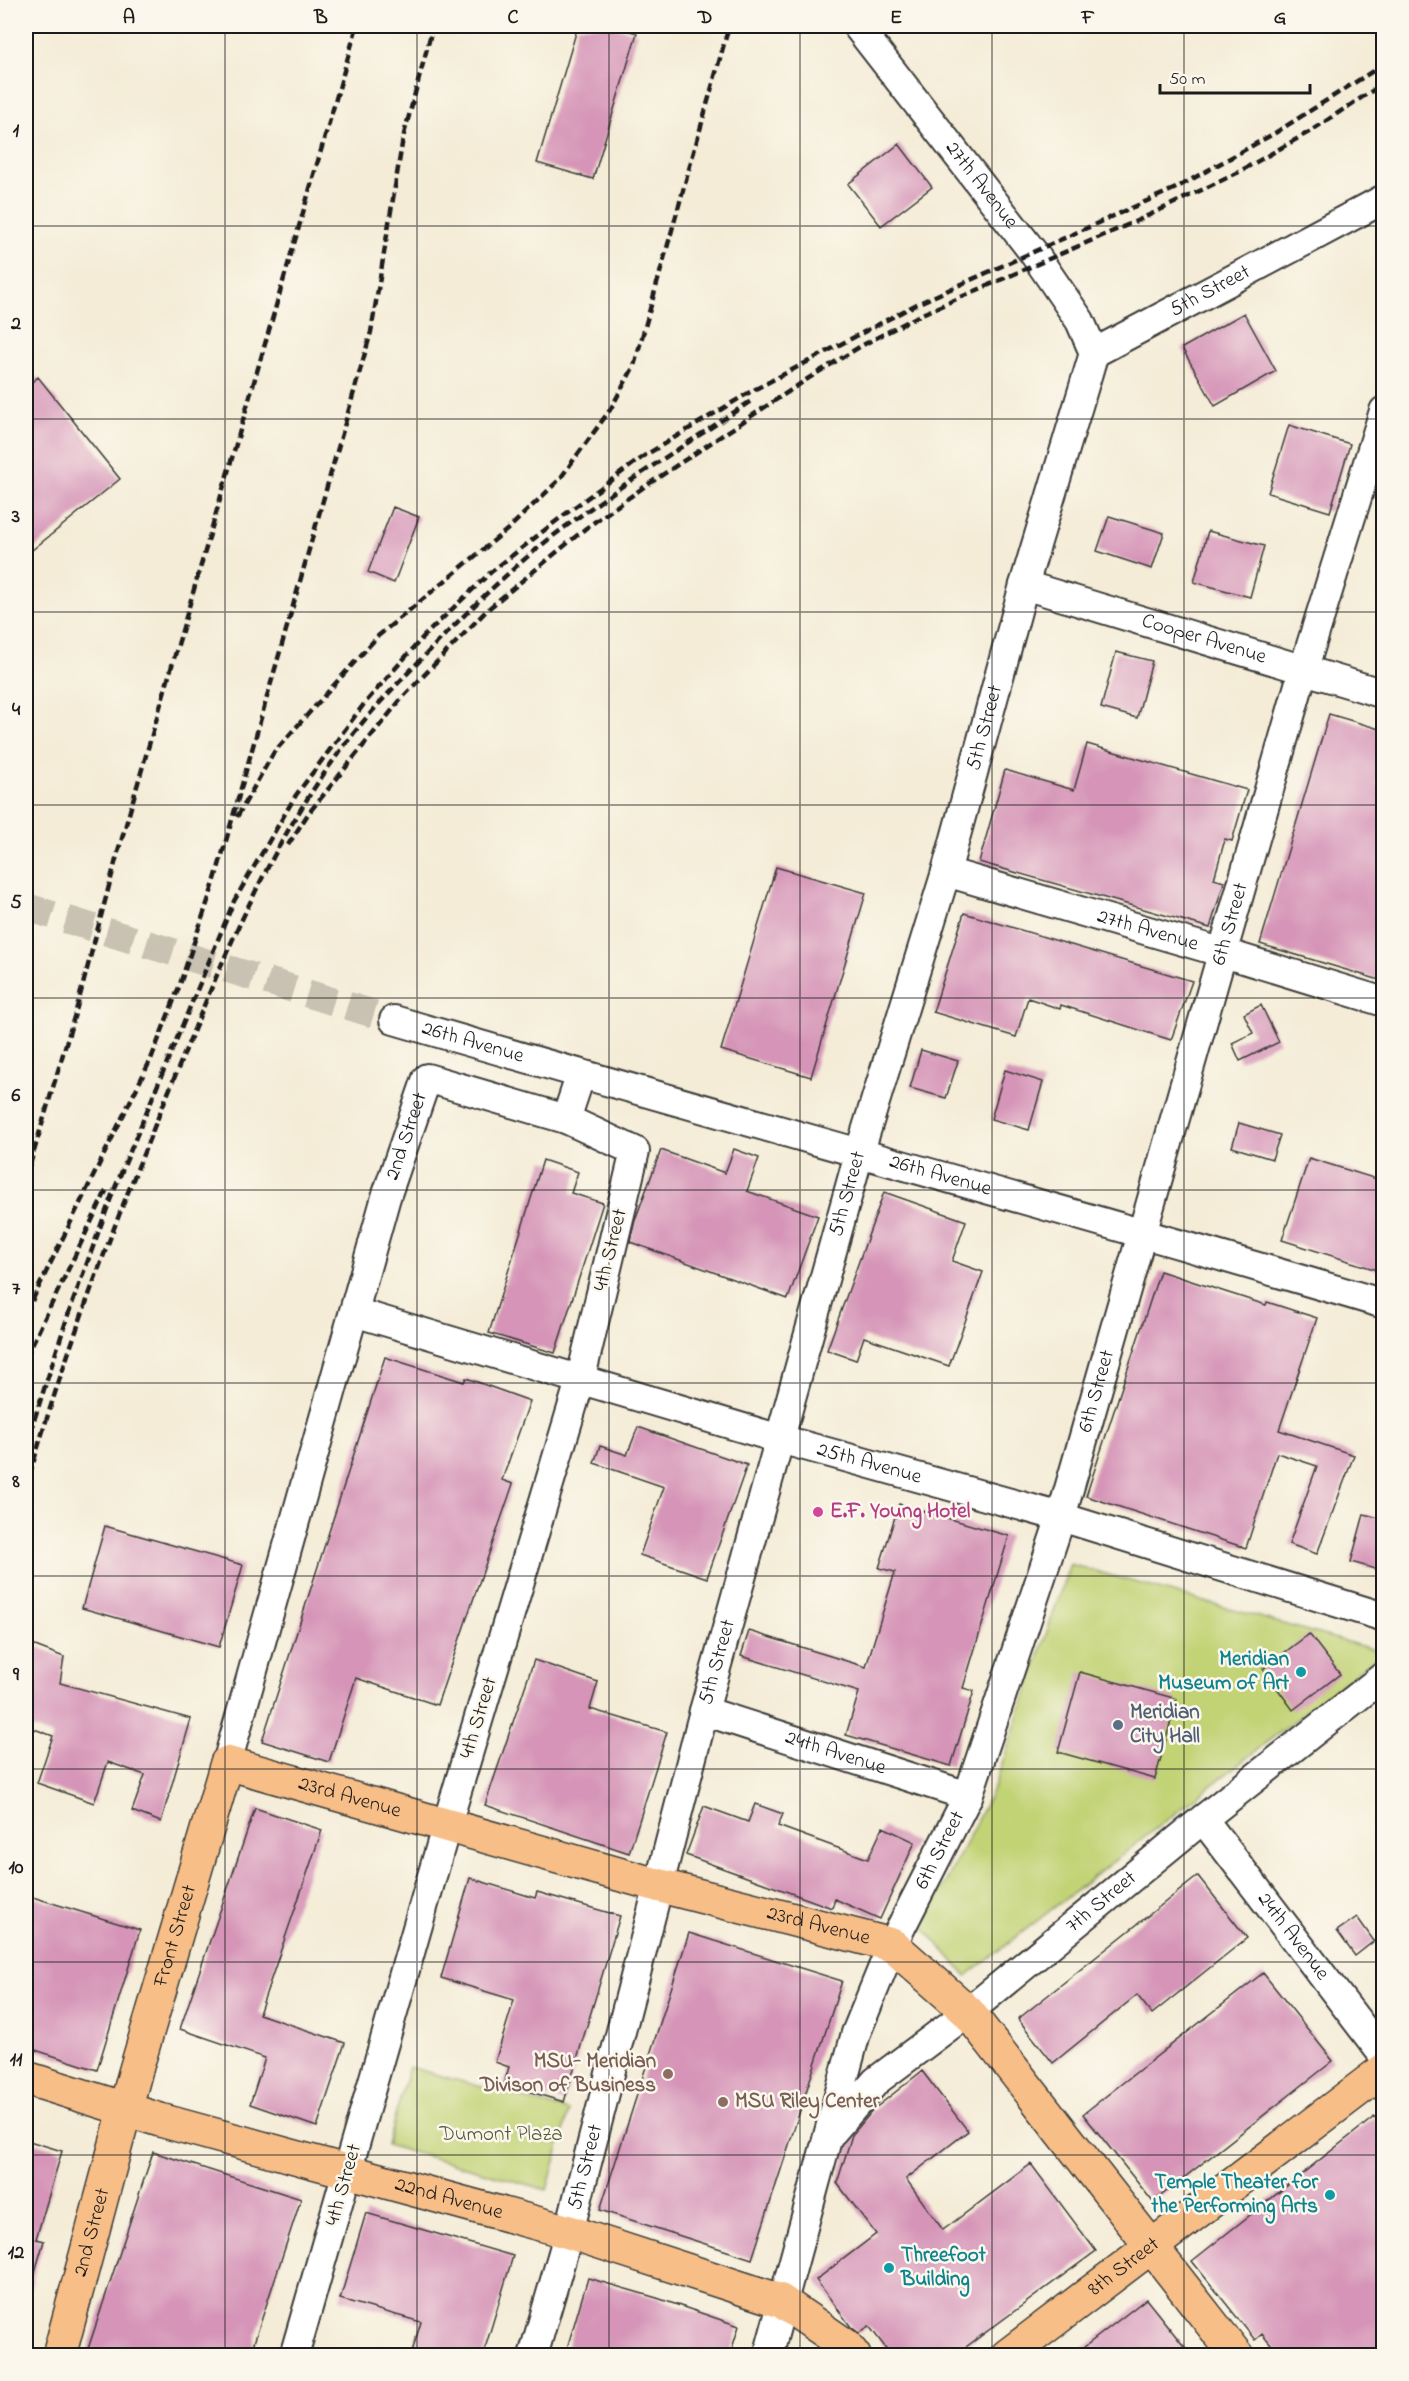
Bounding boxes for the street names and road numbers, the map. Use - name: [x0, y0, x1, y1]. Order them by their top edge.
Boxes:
- street label: 27th Avenue: [937, 135, 1025, 236]
- street label: 5th Street: [1165, 258, 1256, 325]
- street label: Cooper Avenue: [1138, 606, 1270, 673]
- street label: 5th Street: [959, 682, 1011, 774]
- street label: 6th Street: [1205, 879, 1257, 969]
- street label: 27th Avenue: [1093, 902, 1202, 960]
- street label: 26th Avenue: [418, 1014, 528, 1072]
- street label: 2nd Street: [378, 1089, 436, 1184]
- street label: 26th Avenue: [886, 1147, 995, 1205]
- street label: 5th Street: [822, 1148, 874, 1240]
- street label: 4th Street: [586, 1206, 636, 1294]
- street label: 6th Street: [1071, 1346, 1123, 1436]
- street label: 25th Avenue: [813, 1435, 926, 1493]
- street label: 5th Street: [691, 1616, 744, 1708]
- street label: 4th Street: [452, 1674, 506, 1762]
- street label: 24th Avenue: [781, 1723, 890, 1784]
- street label: 23rd Avenue: [295, 1769, 405, 1827]
- street label: 6th Street: [908, 1806, 973, 1895]
- street label: 7th Street: [1060, 1864, 1144, 1940]
- street label: Front Street: [146, 1881, 205, 1992]
- street label: 24th Avenue: [1249, 1886, 1337, 1988]
- street label: 23rd Avenue: [764, 1899, 874, 1954]
- street label: 5th Street: [560, 2121, 611, 2213]
- street label: 4th Street: [318, 2141, 370, 2229]
- street label: 22nd Avenue: [391, 2170, 507, 2228]
- street label: 2nd Street: [66, 2185, 118, 2280]
- street label: 8th Street: [1082, 2230, 1166, 2304]

